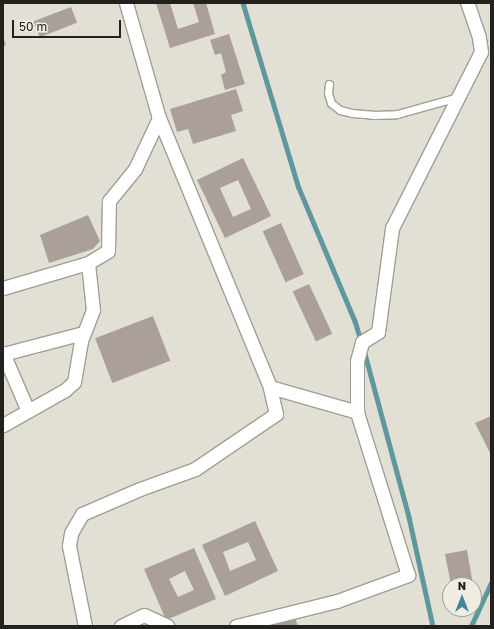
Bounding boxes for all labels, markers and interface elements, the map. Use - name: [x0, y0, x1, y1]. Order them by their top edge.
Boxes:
- scale bar: [14, 12, 123, 38]
- text: 50 m: [19, 19, 47, 34]
- north arrow: [442, 577, 482, 617]
- text: N: [458, 579, 466, 592]

